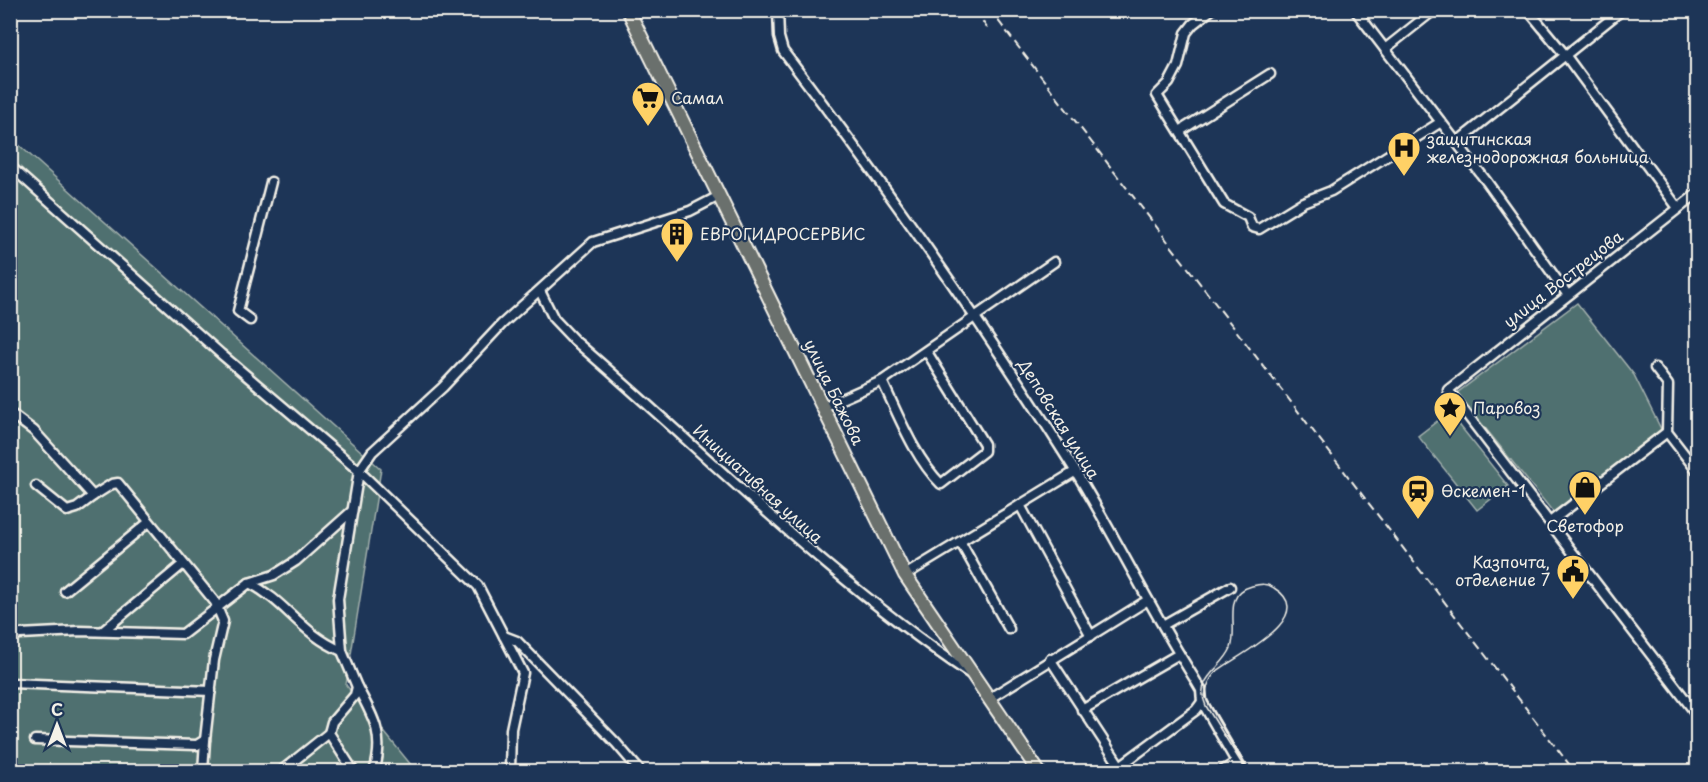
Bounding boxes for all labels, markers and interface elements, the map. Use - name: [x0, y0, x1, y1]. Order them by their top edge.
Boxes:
- supermarket icon: Самал: [630, 80, 666, 127]
- place label: Самал: [671, 85, 724, 109]
- place label: защитинская железнодорожная больница: [1426, 126, 1649, 168]
- hospital icon: защитинская железнодорожная больница: [1386, 130, 1422, 177]
- building icon: ЕВРОГИДРОСЕРВИС: [659, 216, 695, 263]
- place label: ЕВРОГИДРОСЕРВИС: [700, 221, 866, 245]
- street label: улица Вострецова: [1497, 224, 1627, 333]
- street label: улица Бажова: [799, 335, 871, 449]
- street label: Деповская улица: [1013, 353, 1106, 483]
- place icon: Паровоз: [1432, 390, 1468, 437]
- place label: Паровоз: [1473, 395, 1541, 419]
- street label: Инициативная улица: [688, 418, 829, 548]
- shop icon: Светофор: [1567, 469, 1603, 516]
- station icon: Өскемен-1: [1400, 473, 1436, 520]
- place label: Өскемен-1: [1441, 478, 1526, 502]
- place label: Светофор: [1546, 513, 1624, 537]
- place label: Казпочта, отделение 7: [1455, 549, 1550, 591]
- public building icon: Казпочта, отделение 7: [1555, 553, 1591, 600]
- north arrow: [27, 695, 87, 755]
- text: С: [51, 697, 63, 721]

